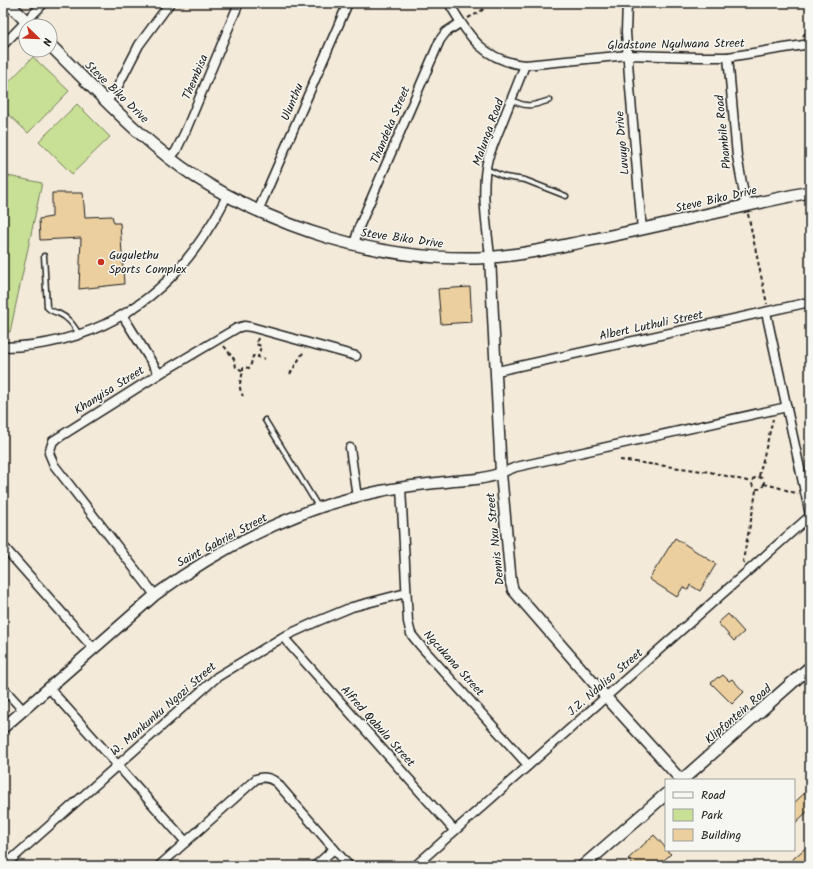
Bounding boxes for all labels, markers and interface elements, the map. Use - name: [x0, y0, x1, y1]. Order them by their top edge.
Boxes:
- north arrow: [18, 18, 58, 58]
- street label: Gladstone Nqulwana Street: [607, 34, 745, 55]
- text: N: [37, 35, 56, 48]
- street label: Thembisa: [177, 51, 214, 103]
- street label: Steve Biko Drive: [80, 57, 154, 128]
- street label: Ulunthu: [276, 80, 309, 124]
- street label: Thandeka Street: [366, 83, 416, 167]
- street label: Phambile Road: [710, 93, 737, 170]
- street label: Malunga Road: [468, 95, 510, 169]
- street label: Luvuyo Drive: [610, 110, 635, 176]
- street label: Steve Biko Drive: [673, 181, 759, 218]
- street label: Steve Biko Drive: [359, 223, 445, 254]
- place label: Gugulethu Sports Complex: [109, 246, 187, 279]
- marker: Gugulethu Sports Complex: [96, 257, 106, 267]
- street label: Albert Luthuli Street: [597, 305, 705, 346]
- street label: Khanyisa Street: [70, 361, 149, 420]
- street label: Dennis Nxu Street: [481, 491, 510, 586]
- street label: Saint Gabriel Street: [173, 508, 271, 572]
- street label: Ngcukana Street: [419, 626, 489, 701]
- street label: J.Z. Ndaliso Street: [563, 644, 648, 721]
- street label: W. Mankunku Ngozi Street: [106, 658, 221, 761]
- street label: Klipfontein Road: [701, 679, 777, 749]
- street label: Alfred Qabula Street: [336, 681, 420, 772]
- legend: [665, 779, 795, 851]
- text: Road: [701, 786, 726, 805]
- text: Park: [701, 806, 723, 825]
- text: Building: [701, 826, 741, 845]

